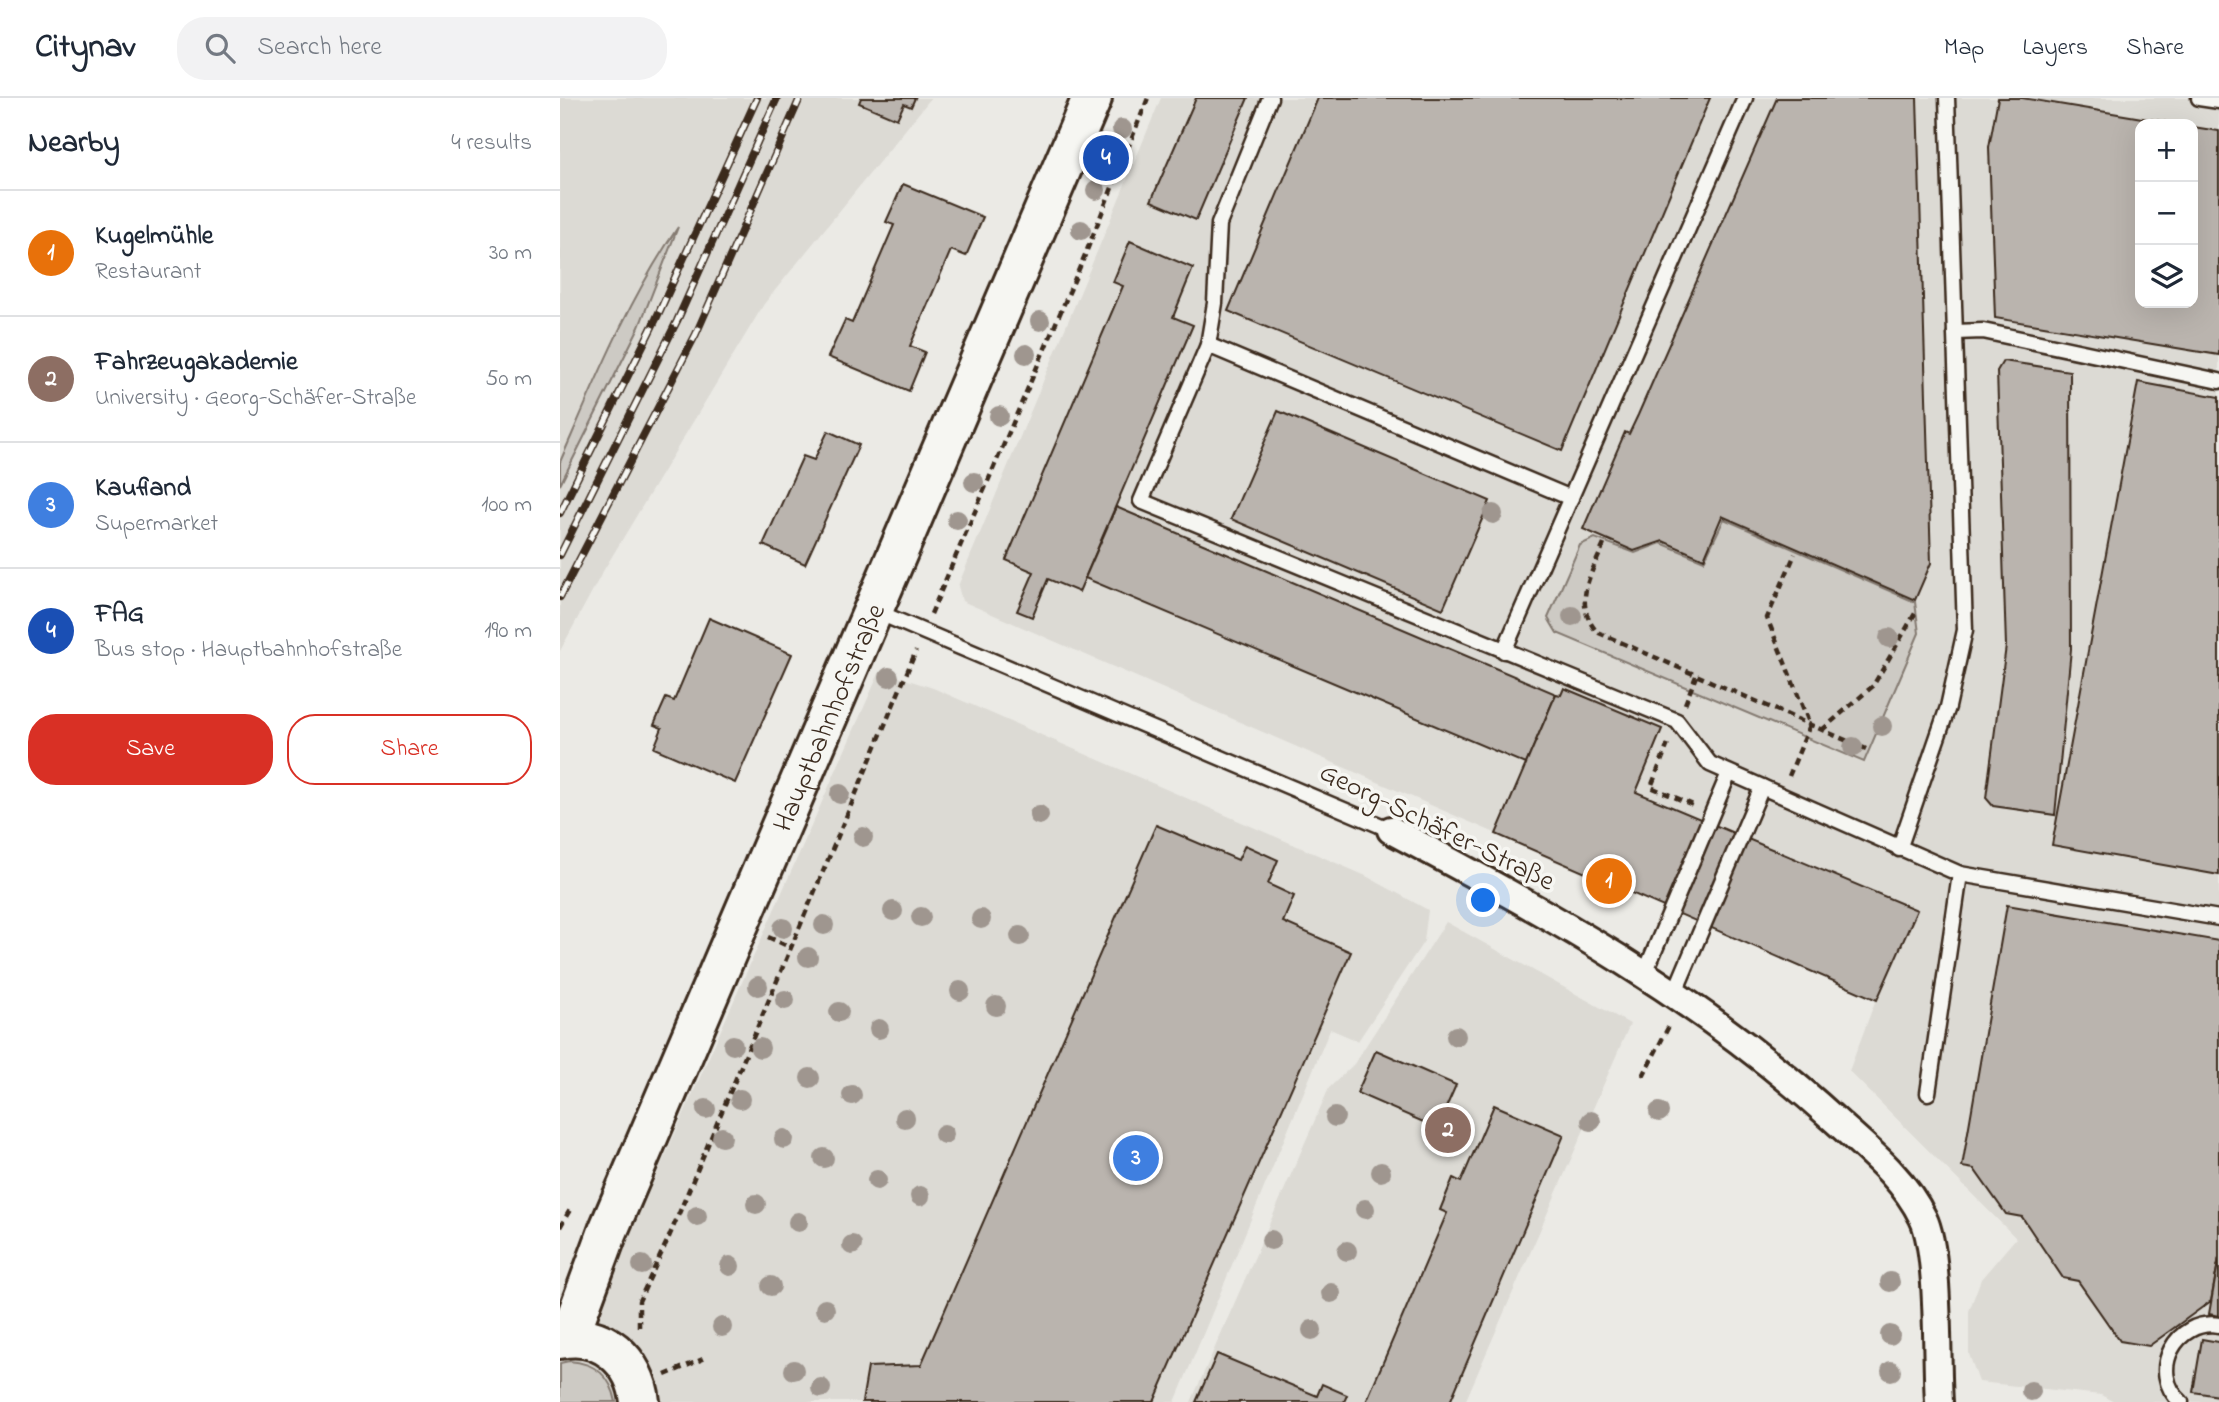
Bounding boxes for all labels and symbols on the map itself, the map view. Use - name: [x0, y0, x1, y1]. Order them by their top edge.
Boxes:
- pin: 4: [1083, 132, 1129, 184]
- street label: Hauptbahnhofstraße: [764, 597, 898, 839]
- street label: Georg-Schäfer-Straße: [1312, 753, 1562, 903]
- pin: 1: [1586, 855, 1632, 907]
- your location: [1466, 883, 1500, 917]
- pin: 2: [1425, 1104, 1471, 1156]
- pin: 3: [1113, 1132, 1159, 1184]

